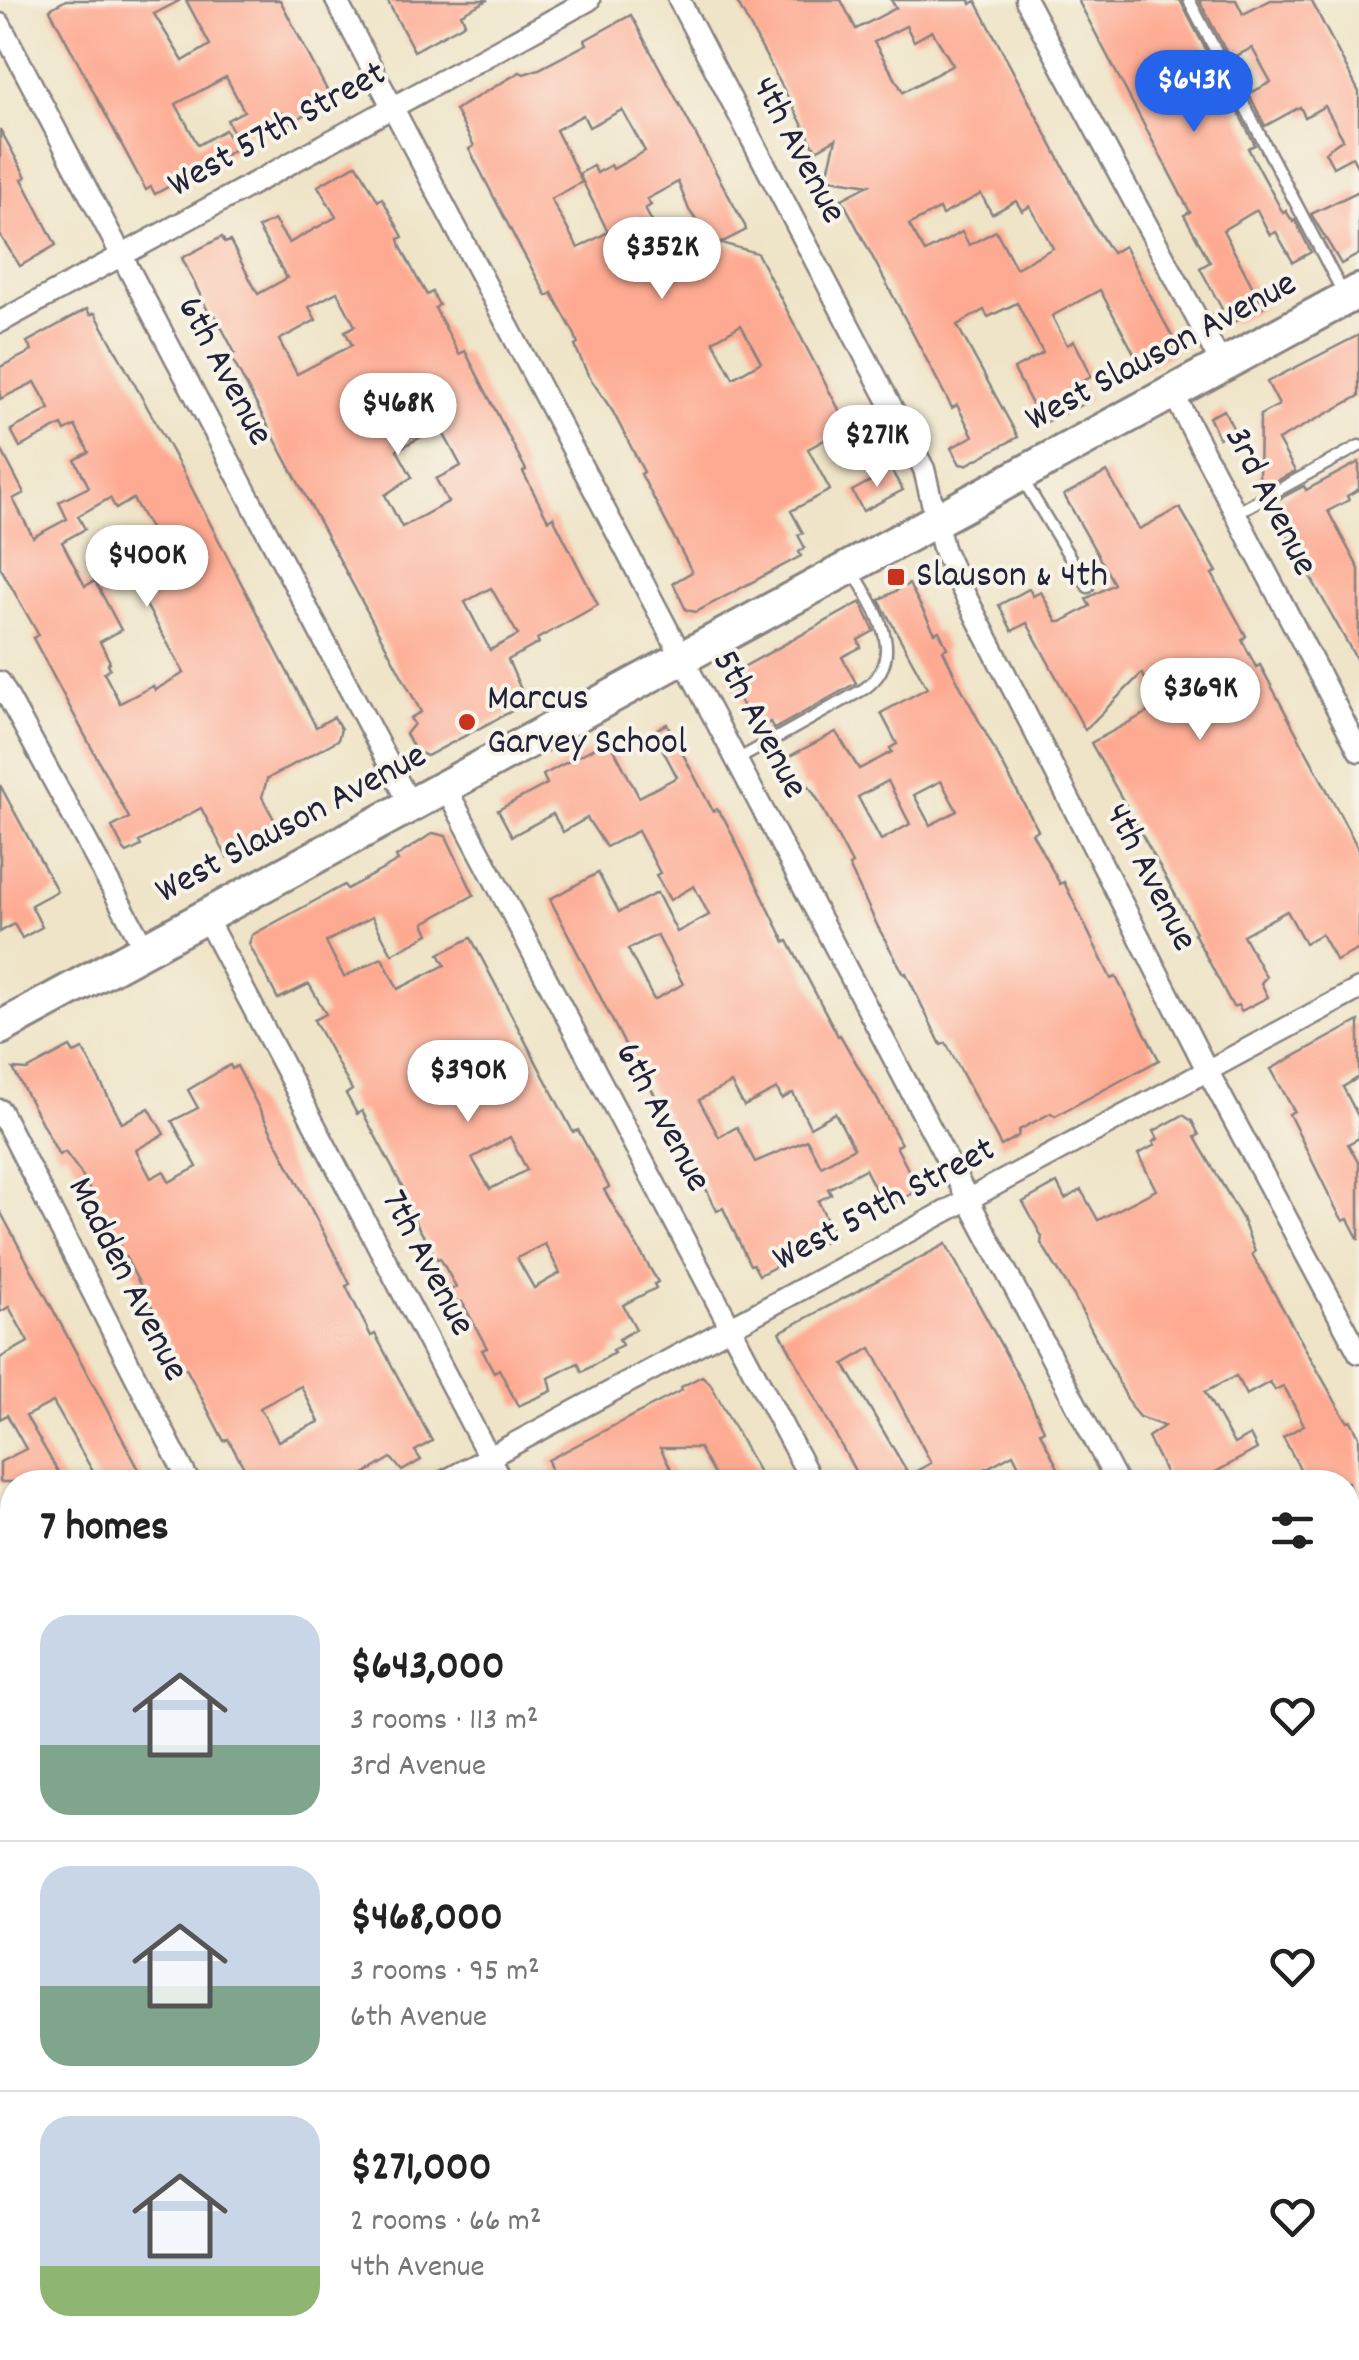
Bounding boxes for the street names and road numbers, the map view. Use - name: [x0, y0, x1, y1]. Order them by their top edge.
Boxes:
- street label: West 57th Street: [159, 48, 397, 214]
- street label: 4th Avenue: [735, 68, 859, 234]
- street label: West Slauson Avenue: [1016, 258, 1308, 448]
- street label: 6th Avenue: [161, 287, 285, 457]
- street label: 3rd Avenue: [1208, 418, 1330, 586]
- street label: 5th Avenue: [696, 641, 820, 809]
- street label: West Slauson Avenue: [146, 730, 438, 920]
- street label: 4th Avenue: [1088, 794, 1210, 962]
- street label: 6th Avenue: [599, 1033, 723, 1203]
- street label: West 59th Street: [764, 1124, 1006, 1288]
- street label: Madden Avenue: [51, 1168, 201, 1392]
- street label: 7th Avenue: [364, 1181, 488, 1347]

